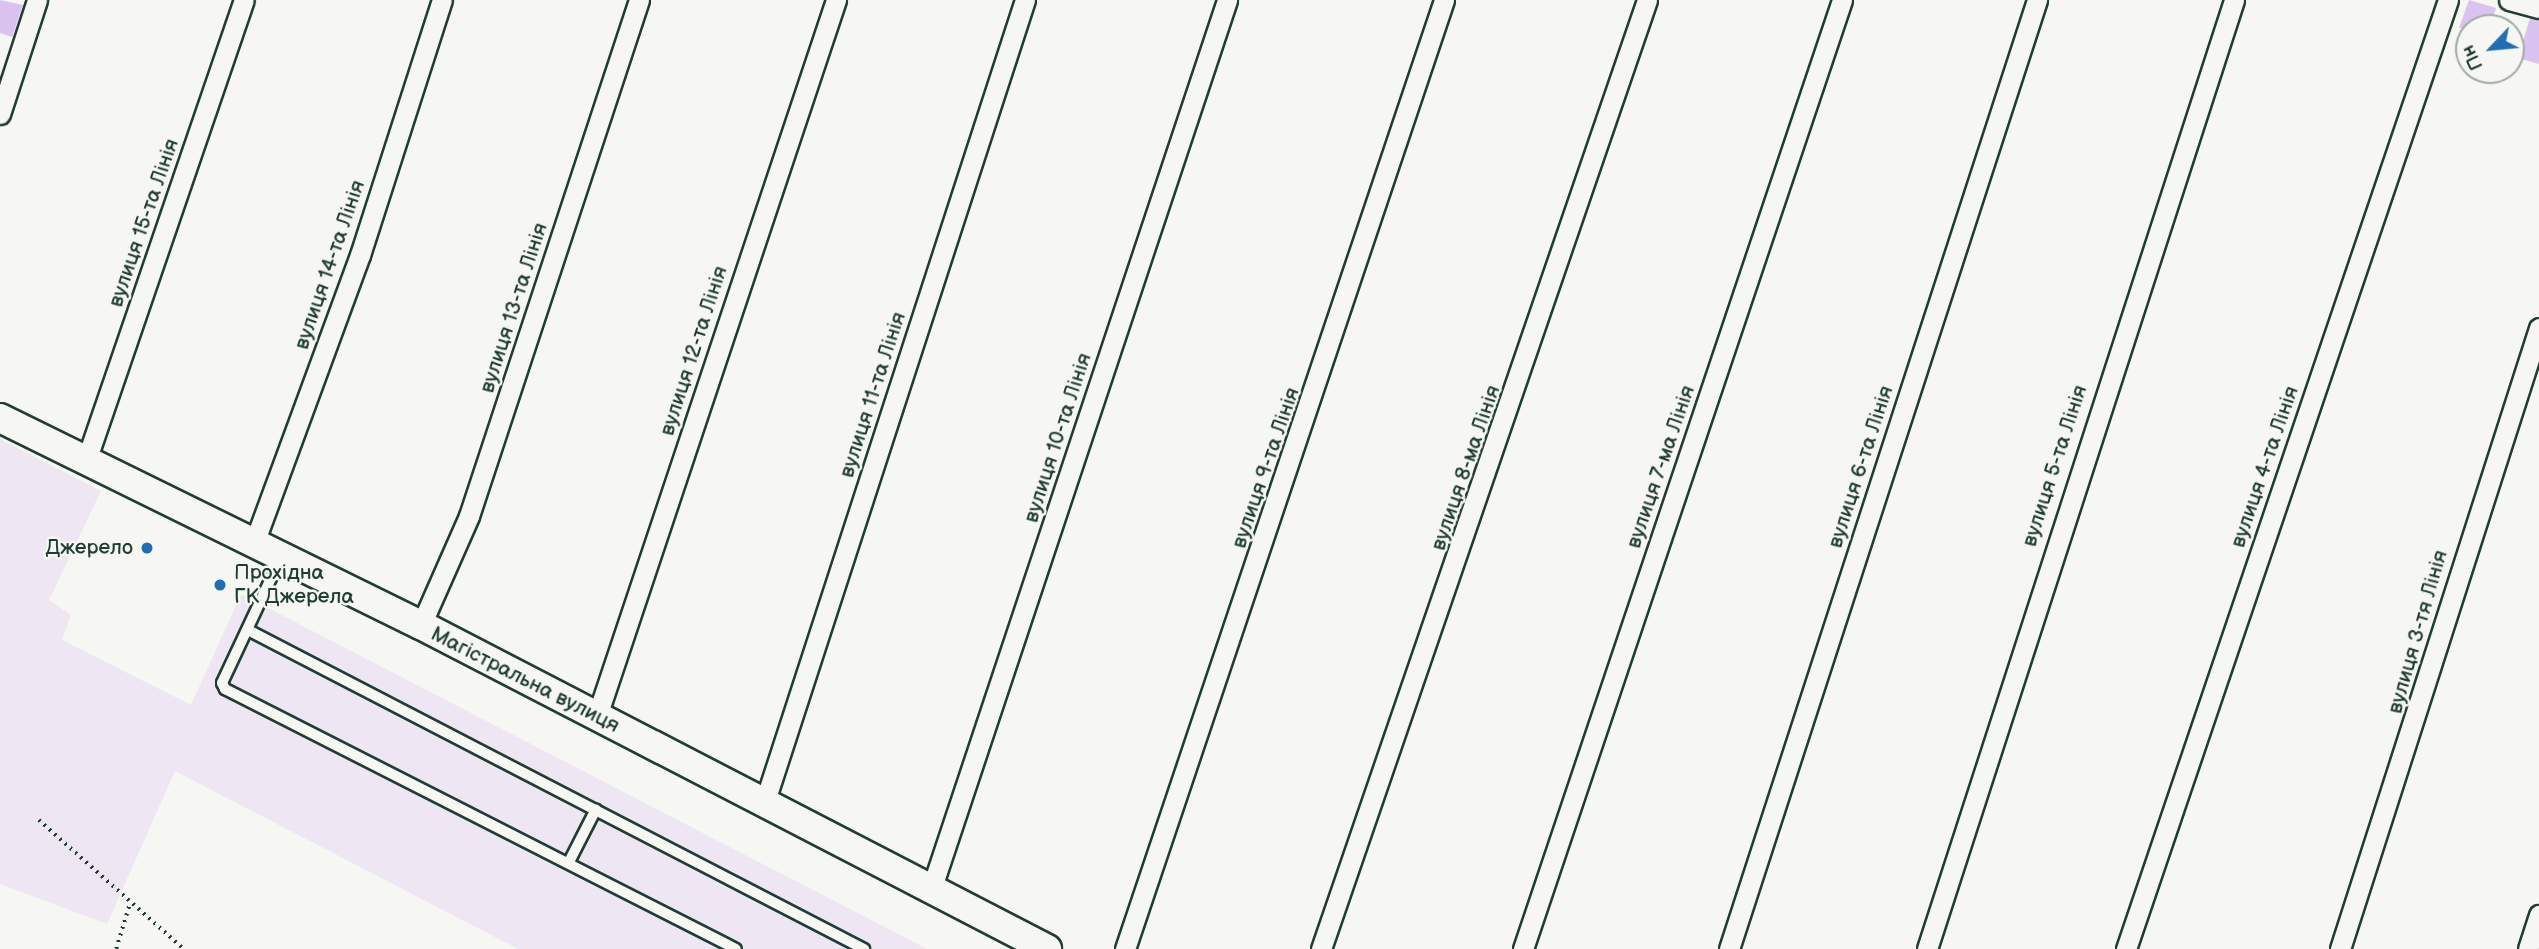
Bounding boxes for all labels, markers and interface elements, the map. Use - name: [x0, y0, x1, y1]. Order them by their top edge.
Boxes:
- north arrow: [2455, 14, 2525, 84]
- text: Пн: [2457, 41, 2488, 74]
- street label: вулиця 15-та Лінія: [103, 135, 185, 311]
- street label: вулиця 14-та Лінія: [289, 177, 371, 353]
- street label: вулиця 13-та Лінія: [475, 220, 553, 396]
- street label: вулиця 12-та Лінія: [655, 263, 733, 439]
- street label: вулиця 11-та Лінія: [834, 309, 912, 481]
- street label: вулиця 10-та Лінія: [1019, 350, 1097, 526]
- street label: вулиця 8-ма Лінія: [1426, 382, 1506, 554]
- street label: вулиця 7-ма Лінія: [1621, 382, 1701, 552]
- street label: вулиця 5-та Лінія: [2017, 382, 2093, 550]
- street label: вулиця 6-та Лінія: [1823, 383, 1899, 551]
- street label: вулиця 4-та Лінія: [2226, 383, 2304, 551]
- street label: вулиця 9-та Лінія: [1227, 384, 1305, 552]
- place label: Джерело: [45, 535, 133, 561]
- marker: Джерело: [139, 540, 155, 556]
- street label: вулиця 3-тя Лінія: [2383, 547, 2453, 717]
- place label: Прохідна ГК Джерела: [234, 560, 354, 610]
- marker: Прохідна ГК Джерела: [212, 577, 228, 593]
- street label: Магістральна вулиця: [426, 621, 624, 739]

